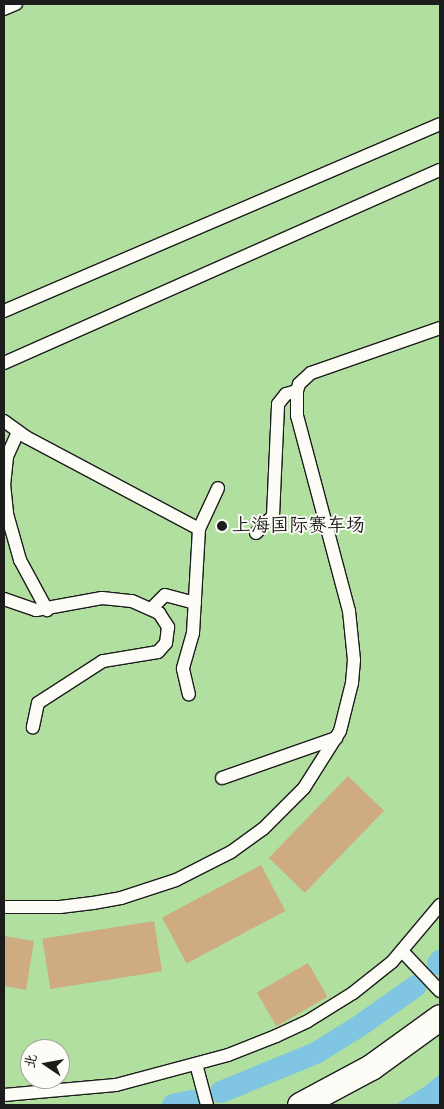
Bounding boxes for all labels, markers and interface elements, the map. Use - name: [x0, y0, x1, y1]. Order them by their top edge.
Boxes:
- place label: 上海国际赛车场: [232, 515, 365, 537]
- marker: 上海国际赛车场: [216, 520, 228, 532]
- north arrow: [20, 1039, 70, 1089]
- text: 北: [21, 1052, 42, 1070]

